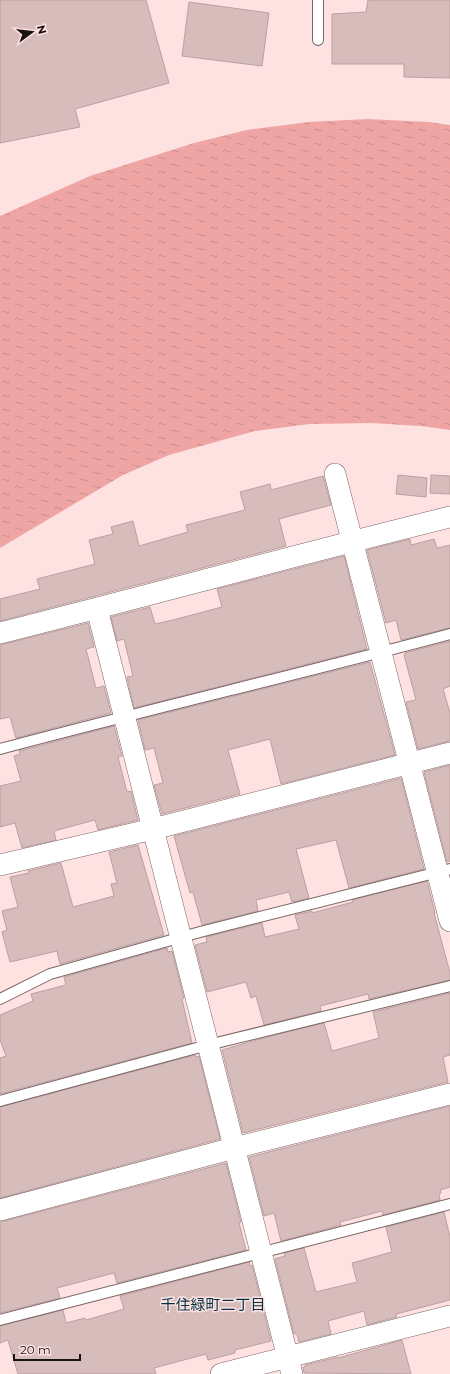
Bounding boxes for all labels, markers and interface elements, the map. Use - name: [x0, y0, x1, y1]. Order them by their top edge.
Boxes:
- north arrow: [12, 12, 52, 52]
- text: N: [34, 23, 50, 36]
- district label: 千住緑町二丁目: [160, 1295, 266, 1314]
- scale bar: [14, 1336, 80, 1362]
- text: 20 m: [20, 1342, 51, 1357]

